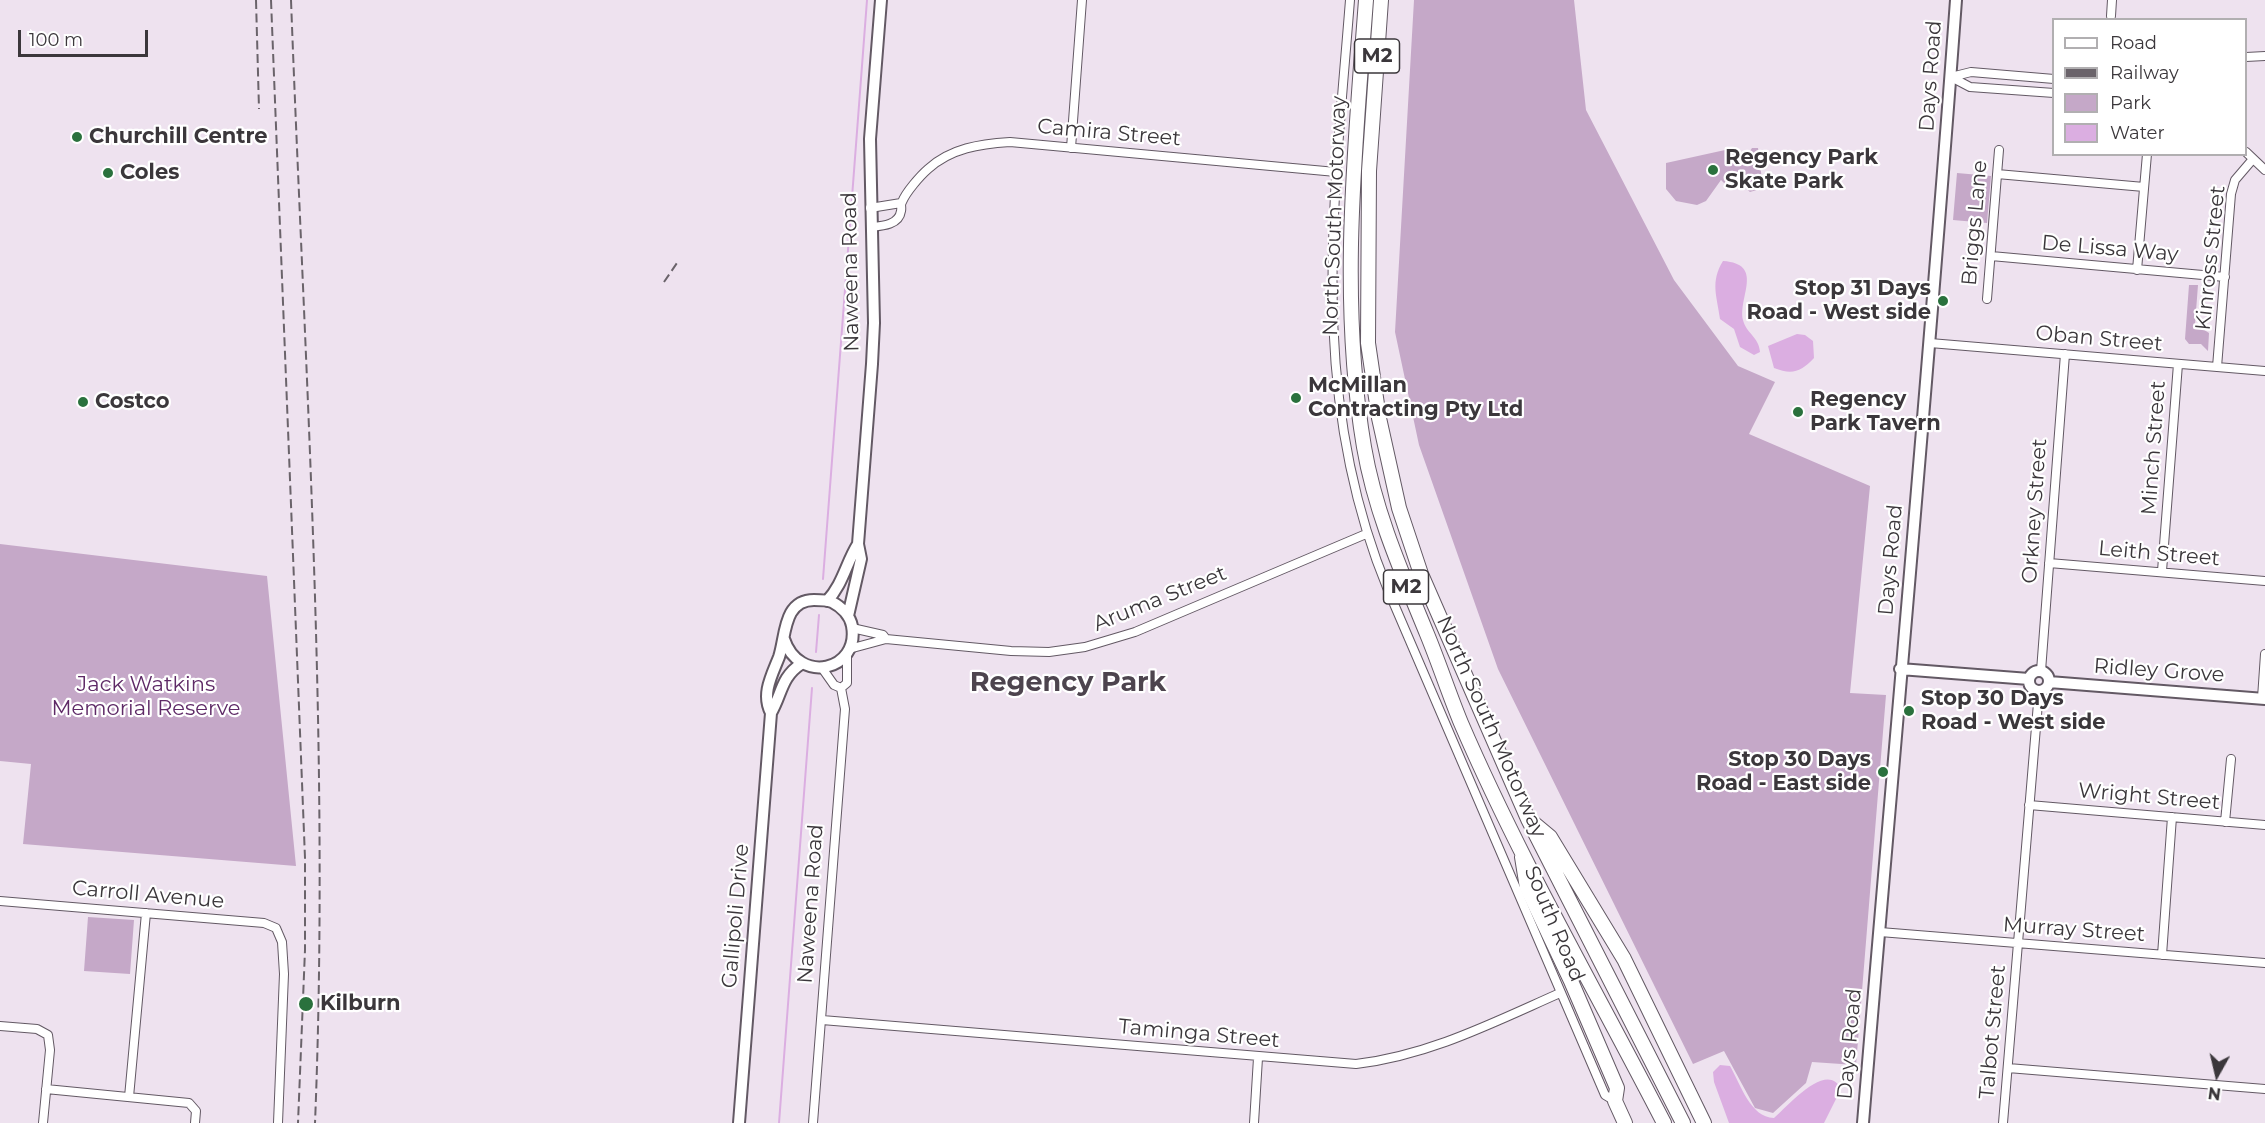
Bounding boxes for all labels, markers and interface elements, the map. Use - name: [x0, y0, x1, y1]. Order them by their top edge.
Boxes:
- scale bar: [21, 18, 152, 56]
- legend: [2052, 18, 2247, 156]
- street label: Days Road: [1915, 20, 1947, 132]
- text: 100 m: [29, 29, 83, 51]
- text: Road: [2110, 32, 2157, 54]
- road number: M2: [1354, 39, 1400, 73]
- text: Railway: [2110, 62, 2179, 84]
- text: Park: [2110, 92, 2151, 114]
- street label: North South Motorway: [1318, 95, 1352, 337]
- street label: Camira Street: [1036, 114, 1182, 152]
- text: Water: [2110, 122, 2165, 144]
- place label: Churchill Centre: [89, 124, 268, 150]
- marker: Churchill Centre: [70, 130, 84, 144]
- place label: Regency Park Skate Park: [1725, 145, 1878, 195]
- street label: Briggs Lane: [1957, 159, 1993, 287]
- place label: Coles: [120, 160, 179, 186]
- marker: Regency Park Skate Park: [1706, 163, 1720, 177]
- marker: Coles: [101, 166, 115, 180]
- street label: Kinross Street: [2191, 184, 2231, 332]
- street label: Naweena Road: [837, 192, 865, 352]
- street label: De Lissa Way: [2040, 230, 2180, 268]
- place label: Stop 31 Days Road - West side: [1746, 276, 1931, 326]
- marker: Stop 31 Days Road - West side: [1936, 294, 1950, 308]
- street label: Oban Street: [2034, 321, 2164, 357]
- place label: McMillan Contracting Pty Ltd: [1308, 373, 1523, 423]
- street label: Minch Street: [2137, 380, 2171, 516]
- place label: Regency Park Tavern: [1810, 387, 1941, 437]
- place label: Costco: [95, 389, 170, 415]
- marker: McMillan Contracting Pty Ltd: [1289, 391, 1303, 405]
- marker: Costco: [76, 395, 90, 409]
- marker: Regency Park Tavern: [1791, 405, 1805, 419]
- street label: Orkney Street: [2017, 438, 2053, 584]
- street label: Days Road: [1874, 503, 1908, 617]
- street label: Leith Street: [2097, 536, 2221, 572]
- street label: Aruma Street: [1090, 561, 1230, 637]
- road number: M2: [1384, 570, 1428, 604]
- street label: North South Motorway: [1431, 612, 1551, 842]
- street label: Ridley Grove: [2093, 654, 2225, 688]
- district label: Regency Park: [970, 667, 1166, 699]
- park label: Jack Watkins Memorial Reserve: [52, 672, 240, 722]
- place label: Stop 30 Days Road - West side: [1921, 686, 2106, 736]
- marker: Stop 30 Days Road - West side: [1902, 704, 1916, 718]
- place label: Stop 30 Days Road - East side: [1696, 747, 1871, 797]
- marker: Stop 30 Days Road - East side: [1876, 765, 1890, 779]
- street label: Wright Street: [2077, 778, 2221, 816]
- street label: Naweena Road: [793, 823, 829, 985]
- street label: Gallipoli Drive: [717, 843, 755, 989]
- street label: South Road: [1518, 862, 1590, 986]
- street label: Carroll Avenue: [71, 876, 225, 914]
- street label: Murray Street: [2002, 912, 2146, 948]
- street label: Talbot Street: [1975, 964, 2011, 1100]
- street label: Days Road: [1833, 987, 1867, 1101]
- place label: Kilburn: [320, 991, 401, 1017]
- marker: Kilburn: [297, 995, 315, 1013]
- street label: Taminga Street: [1117, 1014, 1281, 1054]
- north arrow: [2187, 1045, 2247, 1105]
- text: N: [2207, 1083, 2222, 1104]

